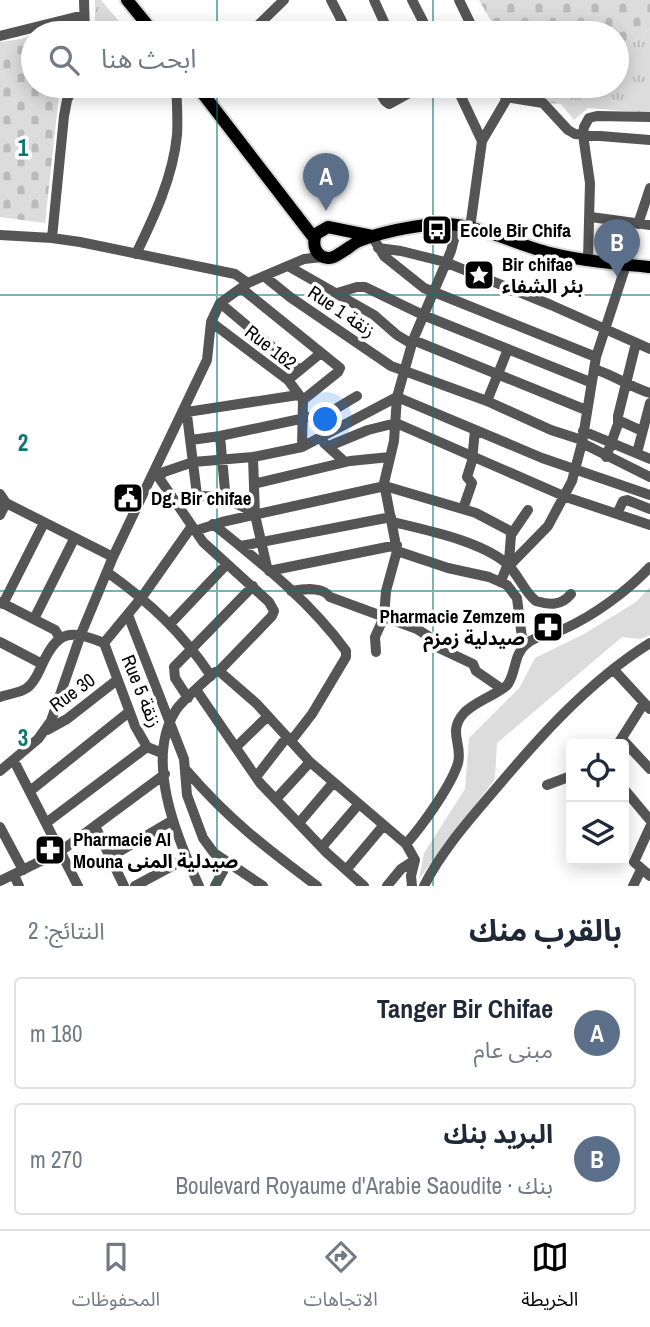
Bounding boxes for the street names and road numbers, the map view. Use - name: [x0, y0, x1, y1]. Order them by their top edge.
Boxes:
- street label: Rue 1 زنقة: [303, 279, 381, 343]
- street label: Rue 162: [240, 319, 302, 375]
- street label: Rue 5 زنقة: [116, 651, 168, 731]
- street label: Rue 30: [44, 667, 100, 717]

